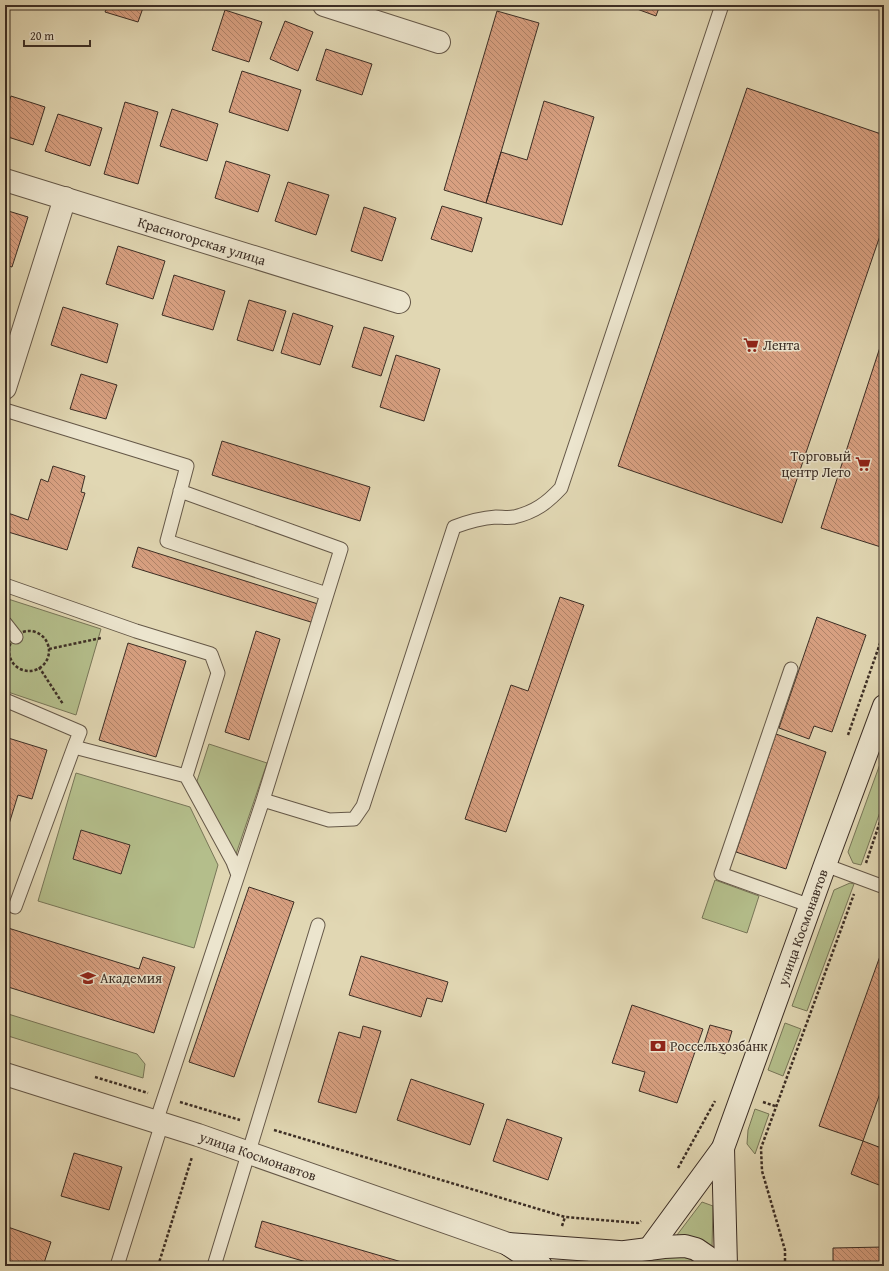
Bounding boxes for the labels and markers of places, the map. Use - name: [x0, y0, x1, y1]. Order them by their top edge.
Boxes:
- place label: Лента: [763, 335, 800, 355]
- supermarket icon: Лента: [742, 336, 760, 354]
- place label: Торговый центр Лето: [782, 446, 851, 482]
- supermarket icon: Торговый центр Лето: [854, 455, 872, 473]
- place label: Академия: [100, 968, 162, 988]
- school or university icon: Академия: [79, 969, 97, 987]
- place label: Россельхозбанк: [670, 1036, 768, 1056]
- bank icon: Россельхозбанк: [649, 1037, 667, 1055]

